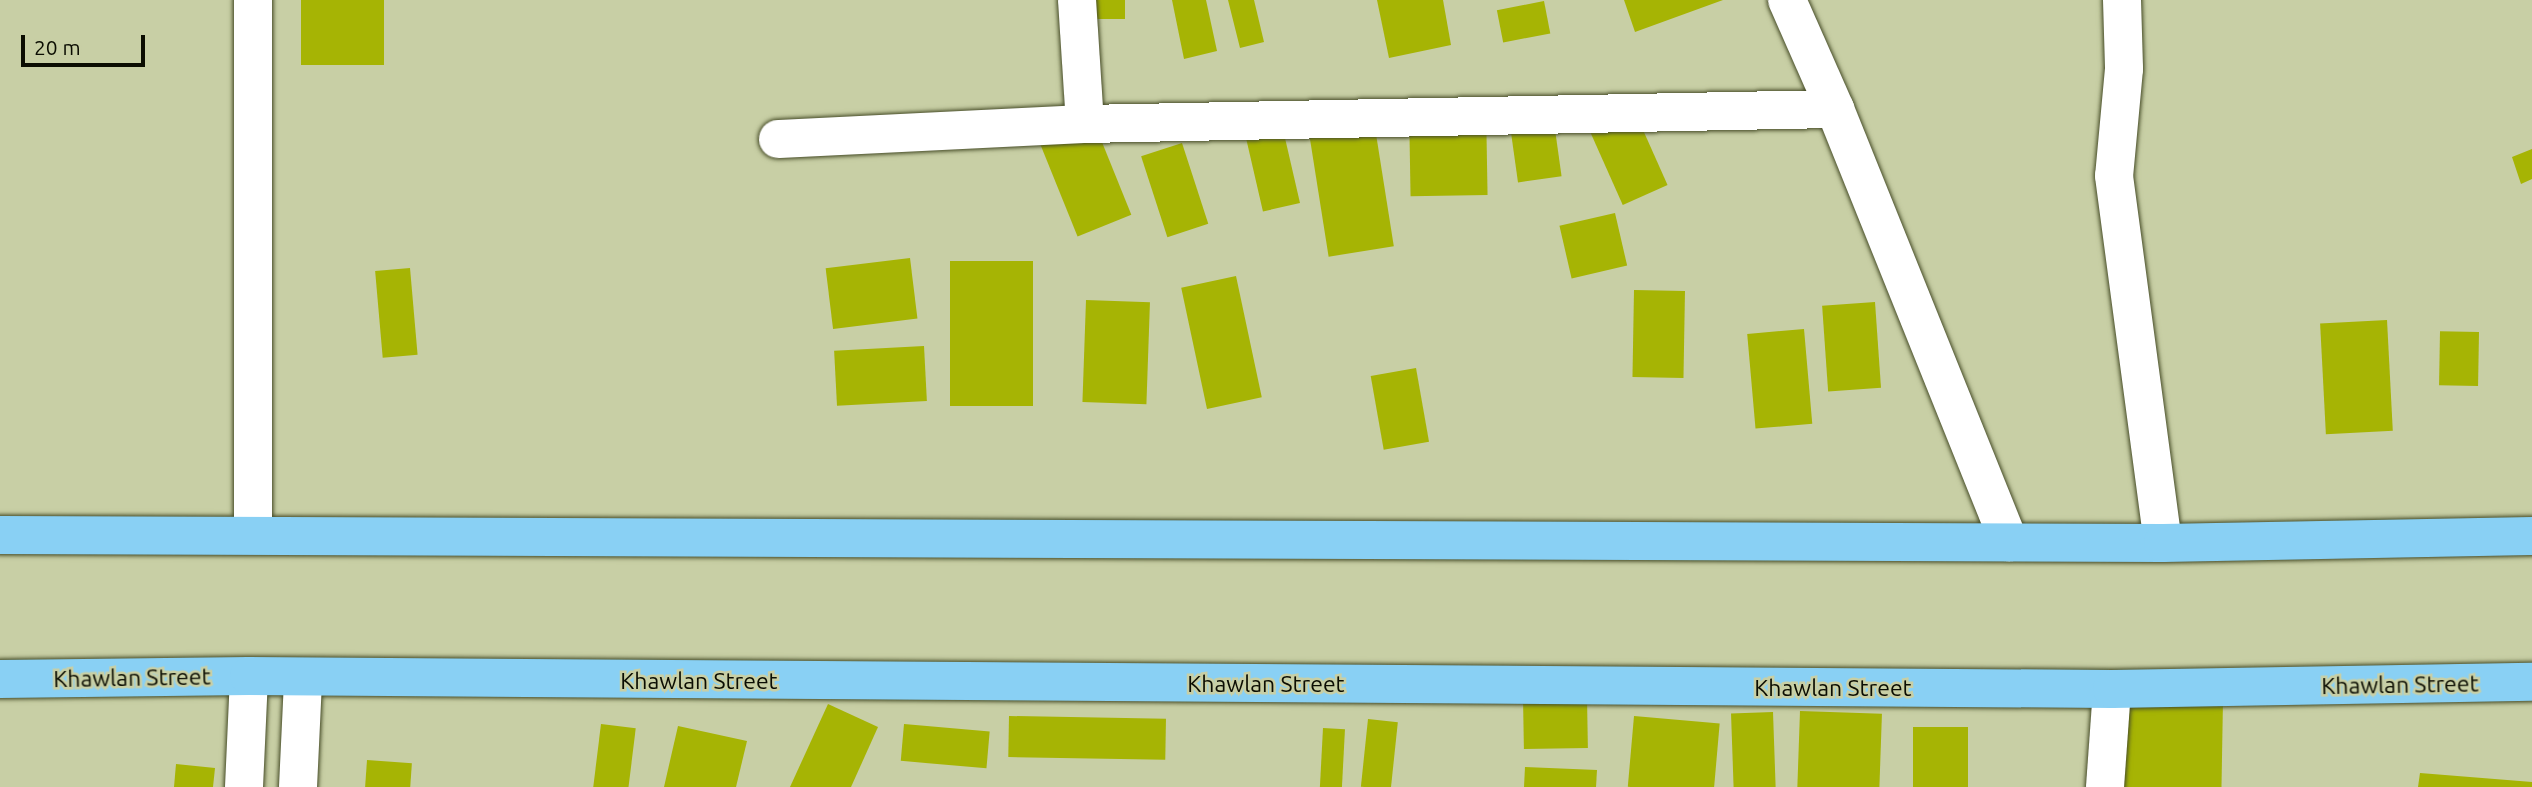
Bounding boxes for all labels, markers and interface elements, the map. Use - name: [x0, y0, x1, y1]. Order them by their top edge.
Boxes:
- scale bar: [24, 21, 149, 65]
- text: 20 m: [34, 35, 81, 59]
- street label: Khawlan Street: [53, 663, 211, 693]
- street label: Khawlan Street: [620, 667, 778, 695]
- street label: Khawlan Street: [1187, 670, 1345, 698]
- street label: Khawlan Street: [2321, 670, 2479, 700]
- street label: Khawlan Street: [1754, 674, 1912, 702]

